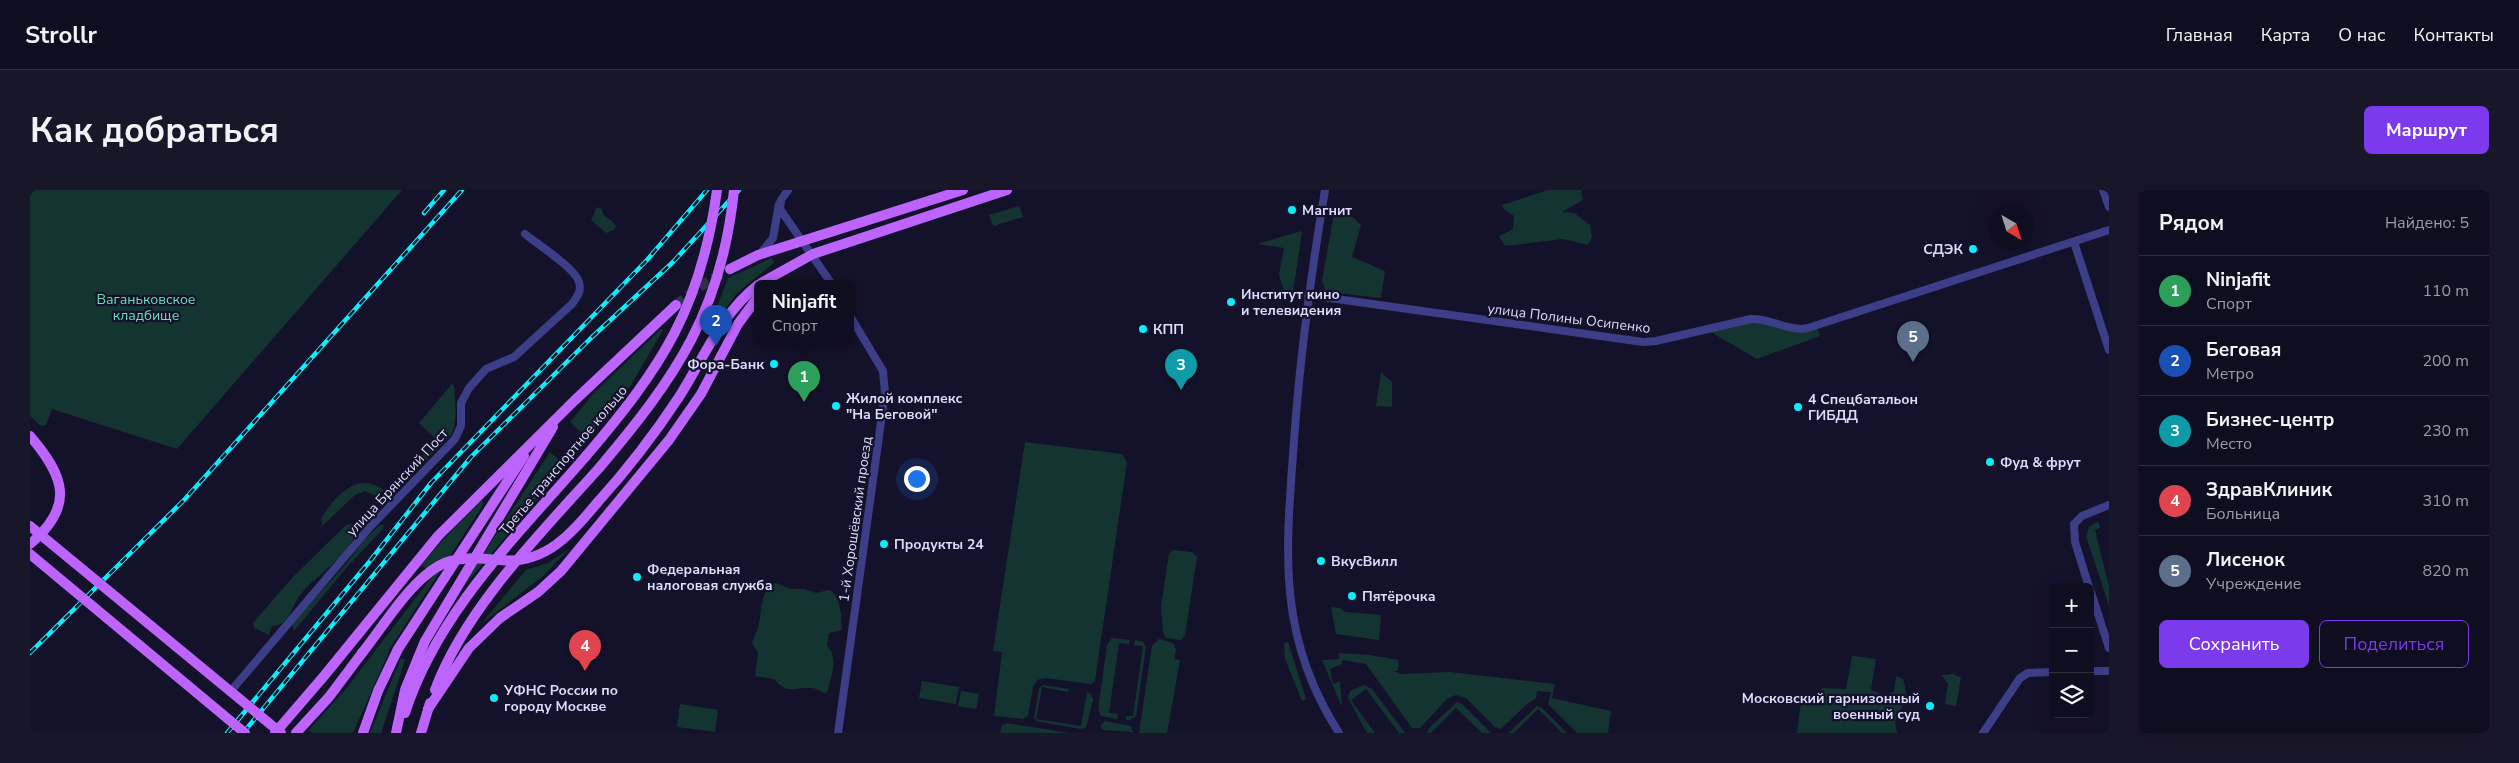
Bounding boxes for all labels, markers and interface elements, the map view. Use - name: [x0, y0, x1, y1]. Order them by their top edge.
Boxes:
- text: Strollr: [25, 19, 97, 51]
- text: Главная: [2166, 23, 2233, 47]
- text: Карта: [2261, 23, 2310, 47]
- text: О нас: [2338, 23, 2386, 47]
- text: Контакты: [2414, 23, 2494, 47]
- button: Маршрут: [2364, 106, 2489, 154]
- text: Как добраться: [30, 107, 279, 154]
- place label: Магнит: [1302, 201, 1352, 220]
- marker: Магнит: [1286, 204, 1298, 216]
- north arrow: [1989, 205, 2034, 250]
- text: Рядом: [2159, 209, 2224, 237]
- text: Найдено: 5: [2385, 212, 2469, 234]
- place label: СДЭК: [1923, 240, 1964, 259]
- marker: СДЭК: [1967, 243, 1979, 255]
- text: Ninjafit: [2206, 267, 2270, 293]
- popup: [754, 280, 854, 345]
- text: 1: [2170, 280, 2180, 302]
- text: 110 m: [2422, 280, 2469, 302]
- place label: Институт кино и телевидения: [1241, 285, 1341, 320]
- text: Ninjafit: [772, 289, 836, 315]
- park label: Ваганьковское кладбище: [97, 290, 195, 325]
- text: Спорт: [2206, 293, 2252, 315]
- marker: Институт кино и телевидения: [1225, 296, 1237, 308]
- street label: улица Полины Осипенко: [1486, 299, 1652, 338]
- pin: 2: [700, 305, 732, 346]
- text: Спорт: [772, 315, 818, 337]
- place label: КПП: [1153, 320, 1184, 339]
- pin: 5: [1897, 321, 1929, 362]
- marker: КПП: [1137, 323, 1149, 335]
- text: Беговая: [2206, 337, 2281, 363]
- pin: 3: [1165, 349, 1197, 390]
- text: 2: [2170, 350, 2180, 372]
- text: 200 m: [2422, 350, 2469, 372]
- place label: Фора-Банк: [687, 355, 764, 374]
- marker: Фора-Банк: [768, 358, 780, 370]
- pin: 1: [788, 361, 820, 402]
- text: Метро: [2206, 363, 2254, 385]
- street label: Третье транспортное кольцо: [495, 381, 632, 539]
- place label: Жилой комплекс "На Беговой": [846, 389, 963, 424]
- place label: 4 Спецбатальон ГИБДД: [1808, 390, 1918, 425]
- marker: Жилой комплекс "На Беговой": [830, 400, 842, 412]
- marker: 4 Спецбатальон ГИБДД: [1792, 401, 1804, 413]
- text: Бизнес-центр: [2206, 407, 2334, 433]
- text: 3: [2170, 420, 2180, 442]
- text: 230 m: [2422, 420, 2469, 442]
- street label: улица Брянский Пост: [342, 424, 453, 540]
- text: Место: [2206, 433, 2252, 455]
- street label: 1-й Хорошёвский проезд: [834, 435, 877, 603]
- place label: Фуд & фрут: [2000, 453, 2081, 472]
- marker: Фуд & фрут: [1984, 456, 1996, 468]
- your location: [904, 466, 930, 492]
- text: ЗдравКлиник: [2206, 477, 2332, 503]
- text: 4: [2170, 490, 2180, 512]
- text: 310 m: [2422, 490, 2469, 512]
- text: Больница: [2206, 503, 2280, 525]
- place label: Продукты 24: [894, 535, 984, 554]
- marker: Продукты 24: [878, 538, 890, 550]
- text: Лисенок: [2206, 547, 2285, 573]
- place label: ВкусВилл: [1331, 552, 1398, 571]
- marker: ВкусВилл: [1315, 555, 1327, 567]
- place label: Федеральная налоговая служба: [647, 560, 772, 595]
- text: 5: [2170, 560, 2180, 582]
- text: 820 m: [2422, 560, 2469, 582]
- marker: Федеральная налоговая служба: [631, 571, 643, 583]
- text: Учреждение: [2206, 573, 2301, 595]
- map controls: [2049, 583, 2094, 718]
- button: +: [2049, 583, 2094, 628]
- place label: Пятёрочка: [1362, 587, 1436, 606]
- marker: Пятёрочка: [1346, 590, 1358, 602]
- button: Сохранить: [2159, 620, 2309, 668]
- button: Поделиться: [2319, 620, 2469, 668]
- button: −: [2049, 628, 2094, 673]
- pin: 4: [569, 630, 601, 671]
- button: layers: [2049, 673, 2094, 718]
- place label: УФНС России по городу Москве: [503, 681, 618, 716]
- place label: Московский гарнизонный военный суд: [1742, 689, 1920, 724]
- marker: УФНС России по городу Москве: [488, 692, 500, 704]
- marker: Московский гарнизонный военный суд: [1924, 700, 1936, 712]

